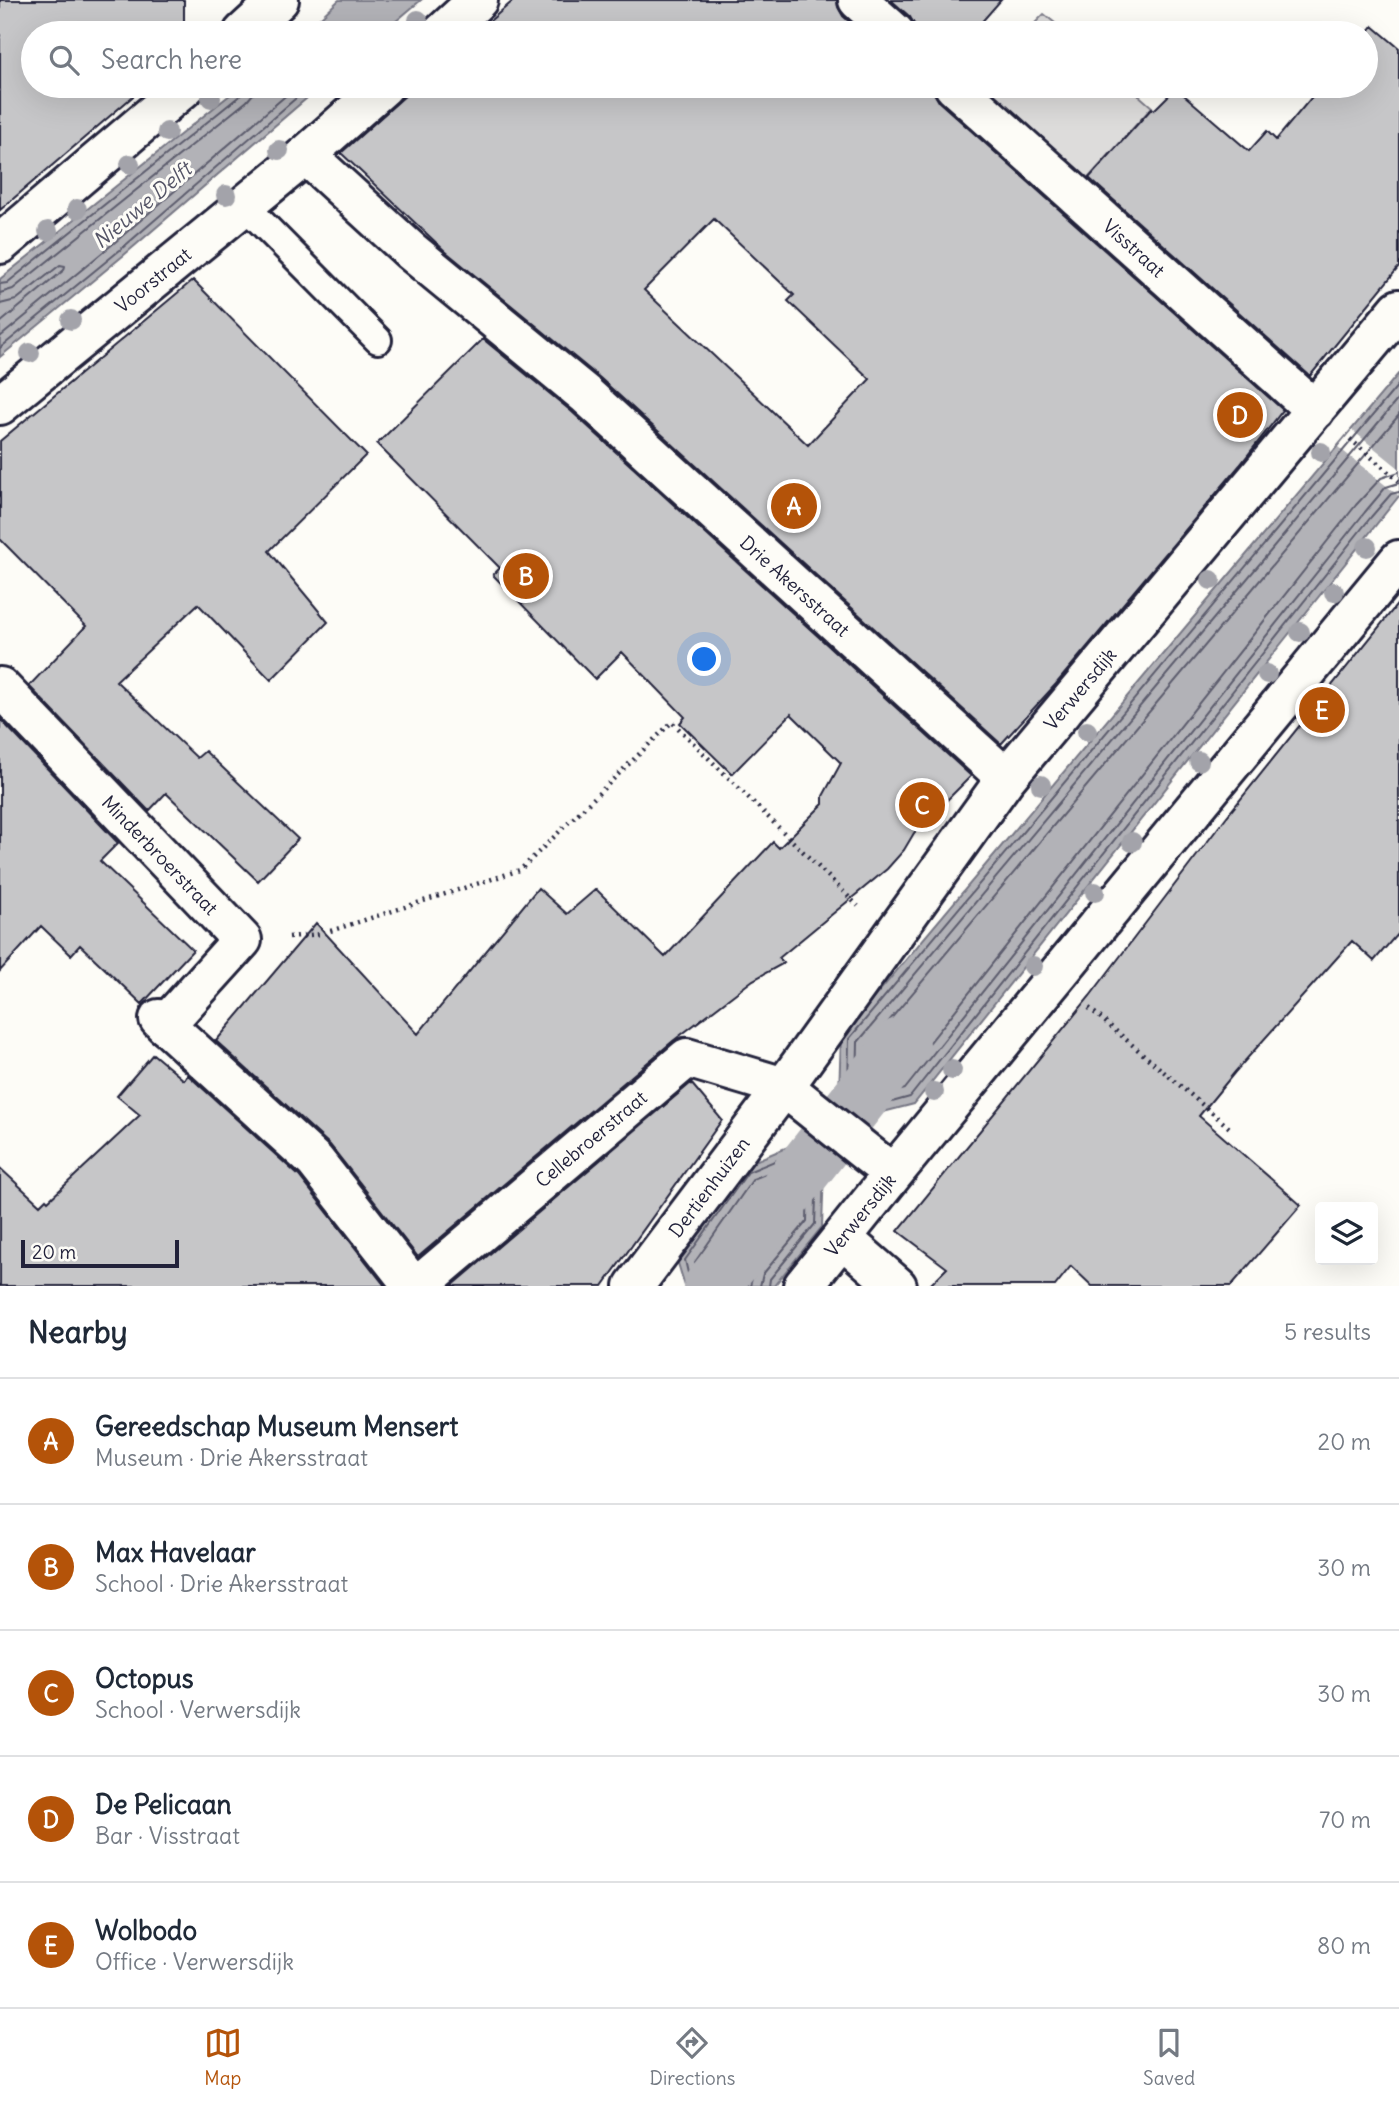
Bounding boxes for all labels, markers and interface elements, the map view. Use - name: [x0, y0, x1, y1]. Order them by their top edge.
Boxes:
- search box: [21, 21, 1378, 98]
- icon: search: [45, 41, 83, 79]
- text: Search here: [101, 43, 242, 76]
- water label: Nieuwe Delft: [87, 154, 199, 254]
- street label: Visstraat: [1098, 214, 1170, 282]
- street label: Voorstraat: [110, 242, 196, 318]
- pin: D: [1217, 389, 1263, 441]
- pin: A: [771, 480, 817, 532]
- street label: Drie Akersstraat: [735, 530, 855, 642]
- pin: B: [503, 550, 549, 602]
- your location: [687, 642, 721, 676]
- street label: Verwersdijk: [1039, 643, 1122, 735]
- pin: E: [1299, 684, 1345, 736]
- pin: C: [899, 779, 945, 831]
- street label: Minderbroerstraat: [97, 790, 223, 920]
- street label: Cellebroerstraat: [530, 1085, 652, 1193]
- street label: Dertienhuizen: [663, 1132, 755, 1242]
- street label: Verwersdijk: [819, 1168, 901, 1261]
- map controls: [1315, 1202, 1378, 1265]
- button: layers: [1315, 1202, 1378, 1265]
- scale bar: [21, 1237, 178, 1269]
- text: 20 m: [32, 1240, 76, 1264]
- text: Nearby: [28, 1313, 128, 1351]
- text: 5 results: [1284, 1317, 1371, 1346]
- text: Gereedschap Museum Mensert: [95, 1410, 458, 1443]
- text: A: [44, 1427, 58, 1456]
- text: 20 m: [1318, 1427, 1371, 1456]
- text: Museum · Drie Akersstraat: [95, 1443, 368, 1472]
- text: Max Havelaar: [95, 1536, 256, 1569]
- text: B: [43, 1553, 59, 1582]
- text: 30 m: [1317, 1553, 1371, 1582]
- text: School · Drie Akersstraat: [95, 1569, 348, 1598]
- text: Octopus: [95, 1662, 194, 1695]
- text: C: [43, 1679, 59, 1708]
- text: 30 m: [1317, 1679, 1371, 1708]
- text: School · Verwersdijk: [95, 1695, 301, 1724]
- text: De Pelicaan: [95, 1788, 232, 1821]
- text: D: [43, 1805, 59, 1834]
- text: 70 m: [1319, 1805, 1371, 1834]
- text: Bar · Visstraat: [95, 1821, 240, 1850]
- text: Wolbodo: [95, 1914, 197, 1947]
- text: E: [44, 1931, 58, 1960]
- text: 80 m: [1317, 1931, 1371, 1960]
- text: Office · Verwersdijk: [95, 1947, 294, 1976]
- tab: Map: [204, 2024, 242, 2090]
- tab: Directions: [650, 2024, 735, 2090]
- tab: Saved: [1143, 2024, 1195, 2090]

